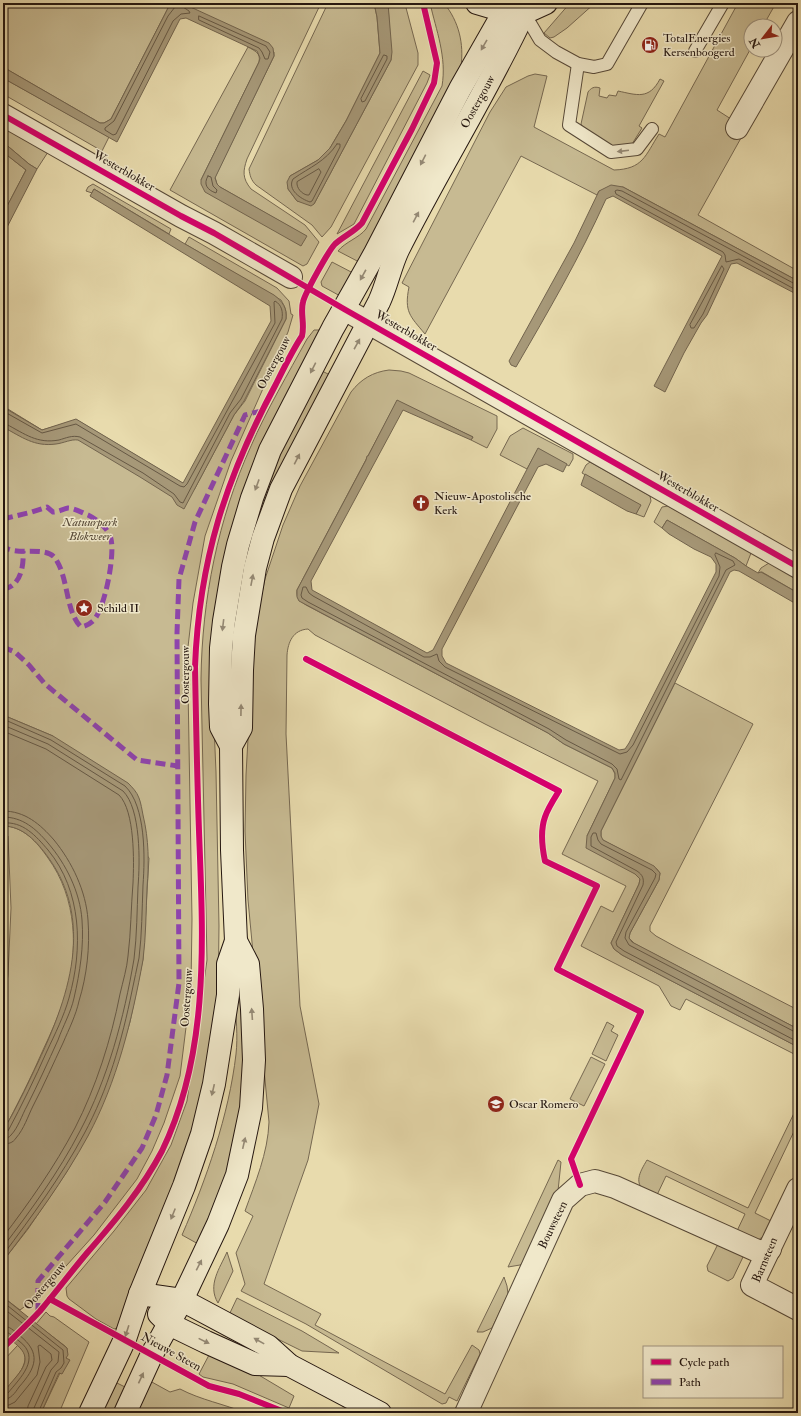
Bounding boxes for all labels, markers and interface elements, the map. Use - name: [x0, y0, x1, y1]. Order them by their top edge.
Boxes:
- north arrow: [743, 18, 783, 58]
- place label: TotalEnergies Kersenboogerd: [663, 31, 735, 60]
- text: N: [746, 34, 763, 51]
- fuel station icon: TotalEnergies Kersenboogerd: [640, 35, 660, 55]
- one-way arrow: [481, 39, 488, 51]
- street label: Oostergouw: [457, 72, 499, 131]
- street label: Westerblokker: [90, 147, 158, 195]
- one-way arrow: [617, 147, 629, 154]
- one-way arrow: [420, 154, 427, 166]
- one-way arrow: [413, 212, 419, 223]
- one-way arrow: [360, 269, 366, 281]
- street label: Westerblokker: [372, 307, 440, 355]
- street label: Oostergouw: [254, 333, 295, 392]
- one-way arrow: [354, 338, 361, 350]
- one-way arrow: [310, 362, 316, 373]
- one-way arrow: [293, 453, 300, 464]
- street label: Westerblokker: [654, 468, 722, 516]
- one-way arrow: [254, 479, 260, 491]
- place label: Nieuw-Apostolische Kerk: [434, 489, 531, 518]
- church icon: Nieuw-Apostolische Kerk: [411, 493, 431, 513]
- park label: Natuurpark Blokweer: [62, 515, 118, 544]
- one-way arrow: [250, 574, 256, 586]
- place icon: Schild II: [74, 598, 94, 618]
- place label: Schild II: [97, 601, 139, 616]
- one-way arrow: [220, 619, 226, 631]
- street label: Oostergouw: [178, 645, 193, 704]
- one-way arrow: [238, 704, 245, 716]
- street label: Oostergouw: [177, 968, 197, 1028]
- one-way arrow: [249, 1008, 256, 1020]
- one-way arrow: [209, 1084, 215, 1096]
- school or university icon: Oscar Romero: [486, 1094, 506, 1114]
- place label: Oscar Romero: [509, 1097, 579, 1112]
- one-way arrow: [242, 1137, 248, 1149]
- street label: Bouwsteen: [535, 1199, 571, 1251]
- one-way arrow: [170, 1208, 176, 1220]
- street label: Barnsteen: [749, 1235, 781, 1285]
- street label: Oostergouw: [21, 1258, 70, 1313]
- one-way arrow: [196, 1259, 202, 1270]
- one-way arrow: [124, 1326, 130, 1338]
- street label: Nieuwe Steen: [138, 1329, 204, 1375]
- one-way arrow: [253, 1337, 265, 1344]
- one-way arrow: [198, 1338, 209, 1344]
- legend: [643, 1346, 783, 1398]
- text: Cycle path: [679, 1355, 730, 1370]
- one-way arrow: [138, 1372, 144, 1383]
- text: Path: [679, 1375, 702, 1390]

